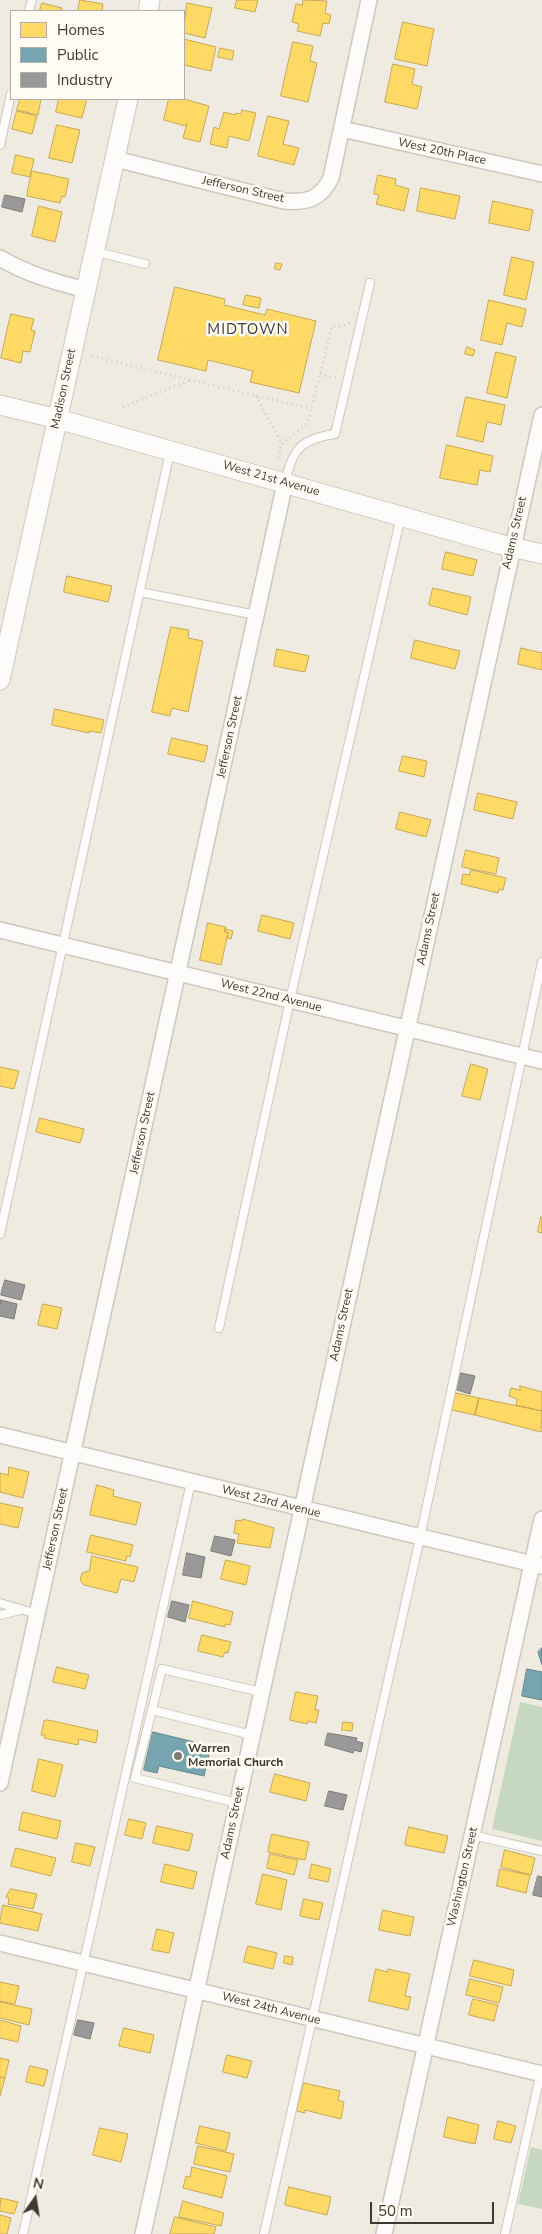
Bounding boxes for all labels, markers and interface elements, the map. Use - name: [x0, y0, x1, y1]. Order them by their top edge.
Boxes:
- legend: [10, 10, 185, 100]
- text: Homes: [57, 20, 105, 40]
- text: Public: [57, 45, 98, 65]
- text: Industry: [57, 70, 112, 90]
- street label: West 20th Place: [397, 136, 487, 168]
- street label: Jefferson Street: [201, 174, 285, 206]
- district label: MIDTOWN: [206, 321, 290, 339]
- street label: Madison Street: [48, 348, 80, 430]
- street label: West 21st Avenue: [221, 458, 321, 500]
- street label: Adams Street: [500, 495, 530, 571]
- street label: Jefferson Street: [214, 695, 246, 779]
- street label: Adams Street: [414, 891, 444, 967]
- street label: West 22nd Avenue: [219, 976, 323, 1016]
- street label: Jefferson Street: [127, 1091, 159, 1175]
- street label: Adams Street: [327, 1287, 357, 1363]
- street label: West 23rd Avenue: [220, 1483, 322, 1521]
- street label: Jefferson Street: [40, 1487, 72, 1571]
- place label: Warren Memorial Church: [188, 1742, 283, 1770]
- marker: Warren Memorial Church: [172, 1750, 184, 1762]
- street label: Adams Street: [218, 1785, 248, 1861]
- street label: Washington Street: [445, 1826, 481, 1928]
- street label: West 24th Avenue: [220, 1990, 322, 2028]
- text: N: [31, 2173, 46, 2194]
- north arrow: [10, 2174, 60, 2224]
- scale bar: [372, 2192, 496, 2224]
- text: 50 m: [378, 2201, 413, 2221]

